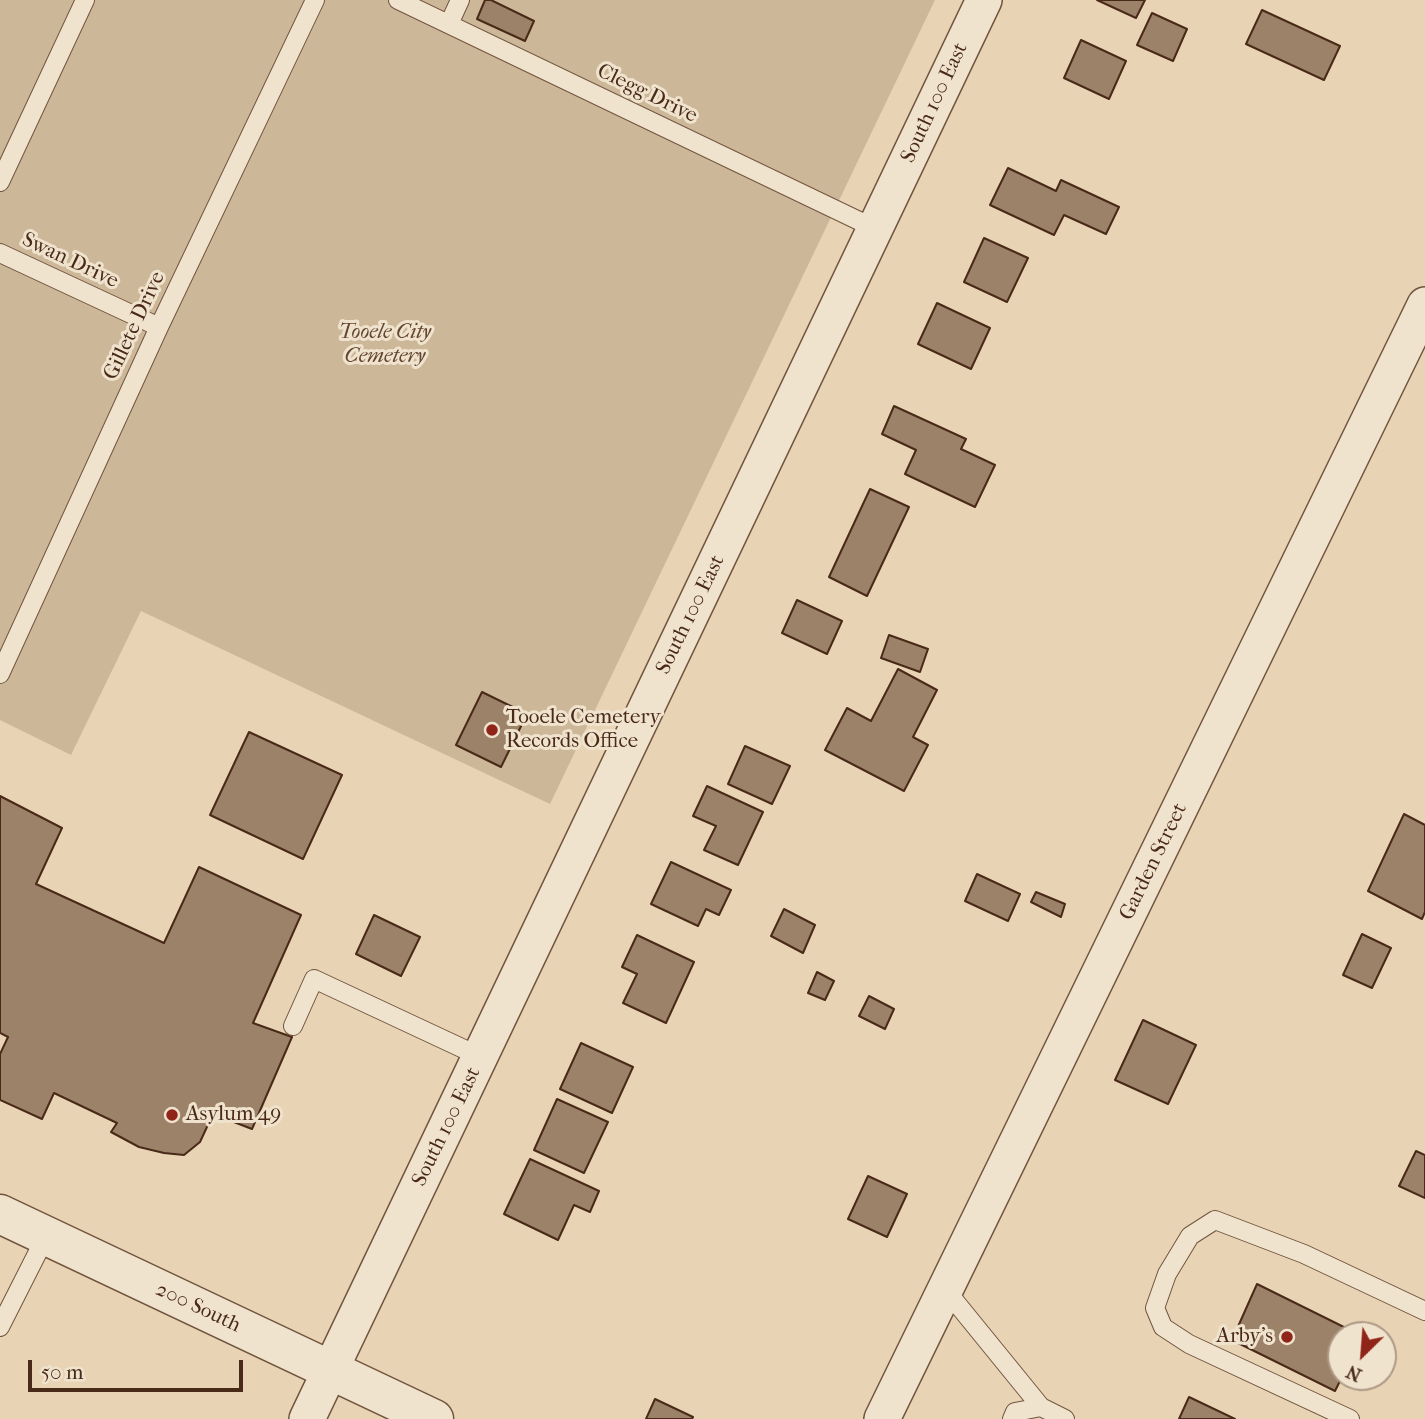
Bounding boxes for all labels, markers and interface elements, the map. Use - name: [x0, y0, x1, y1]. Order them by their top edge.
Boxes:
- street label: South 100 East: [896, 39, 974, 167]
- street label: Clegg Drive: [593, 59, 701, 129]
- street label: Swan Drive: [18, 228, 122, 294]
- street label: Gillete Drive: [99, 268, 171, 384]
- park label: Tooele City Cemetery: [339, 320, 431, 370]
- street label: South 100 East: [651, 551, 731, 679]
- place label: Tooele Cemetery Records Office: [506, 705, 661, 755]
- marker: Tooele Cemetery Records Office: [484, 722, 500, 738]
- street label: Garden Street: [1115, 799, 1193, 925]
- street label: South 100 East: [407, 1063, 487, 1191]
- place label: Asylum 49: [186, 1102, 281, 1128]
- marker: Asylum 49: [164, 1107, 180, 1123]
- street label: 200 South: [151, 1277, 245, 1339]
- north arrow: [1327, 1321, 1397, 1391]
- place label: Arby's: [1216, 1324, 1273, 1350]
- marker: Arby's: [1279, 1329, 1295, 1345]
- scale bar: [32, 1346, 247, 1390]
- text: 50 m: [41, 1360, 84, 1384]
- text: N: [1343, 1360, 1365, 1386]

